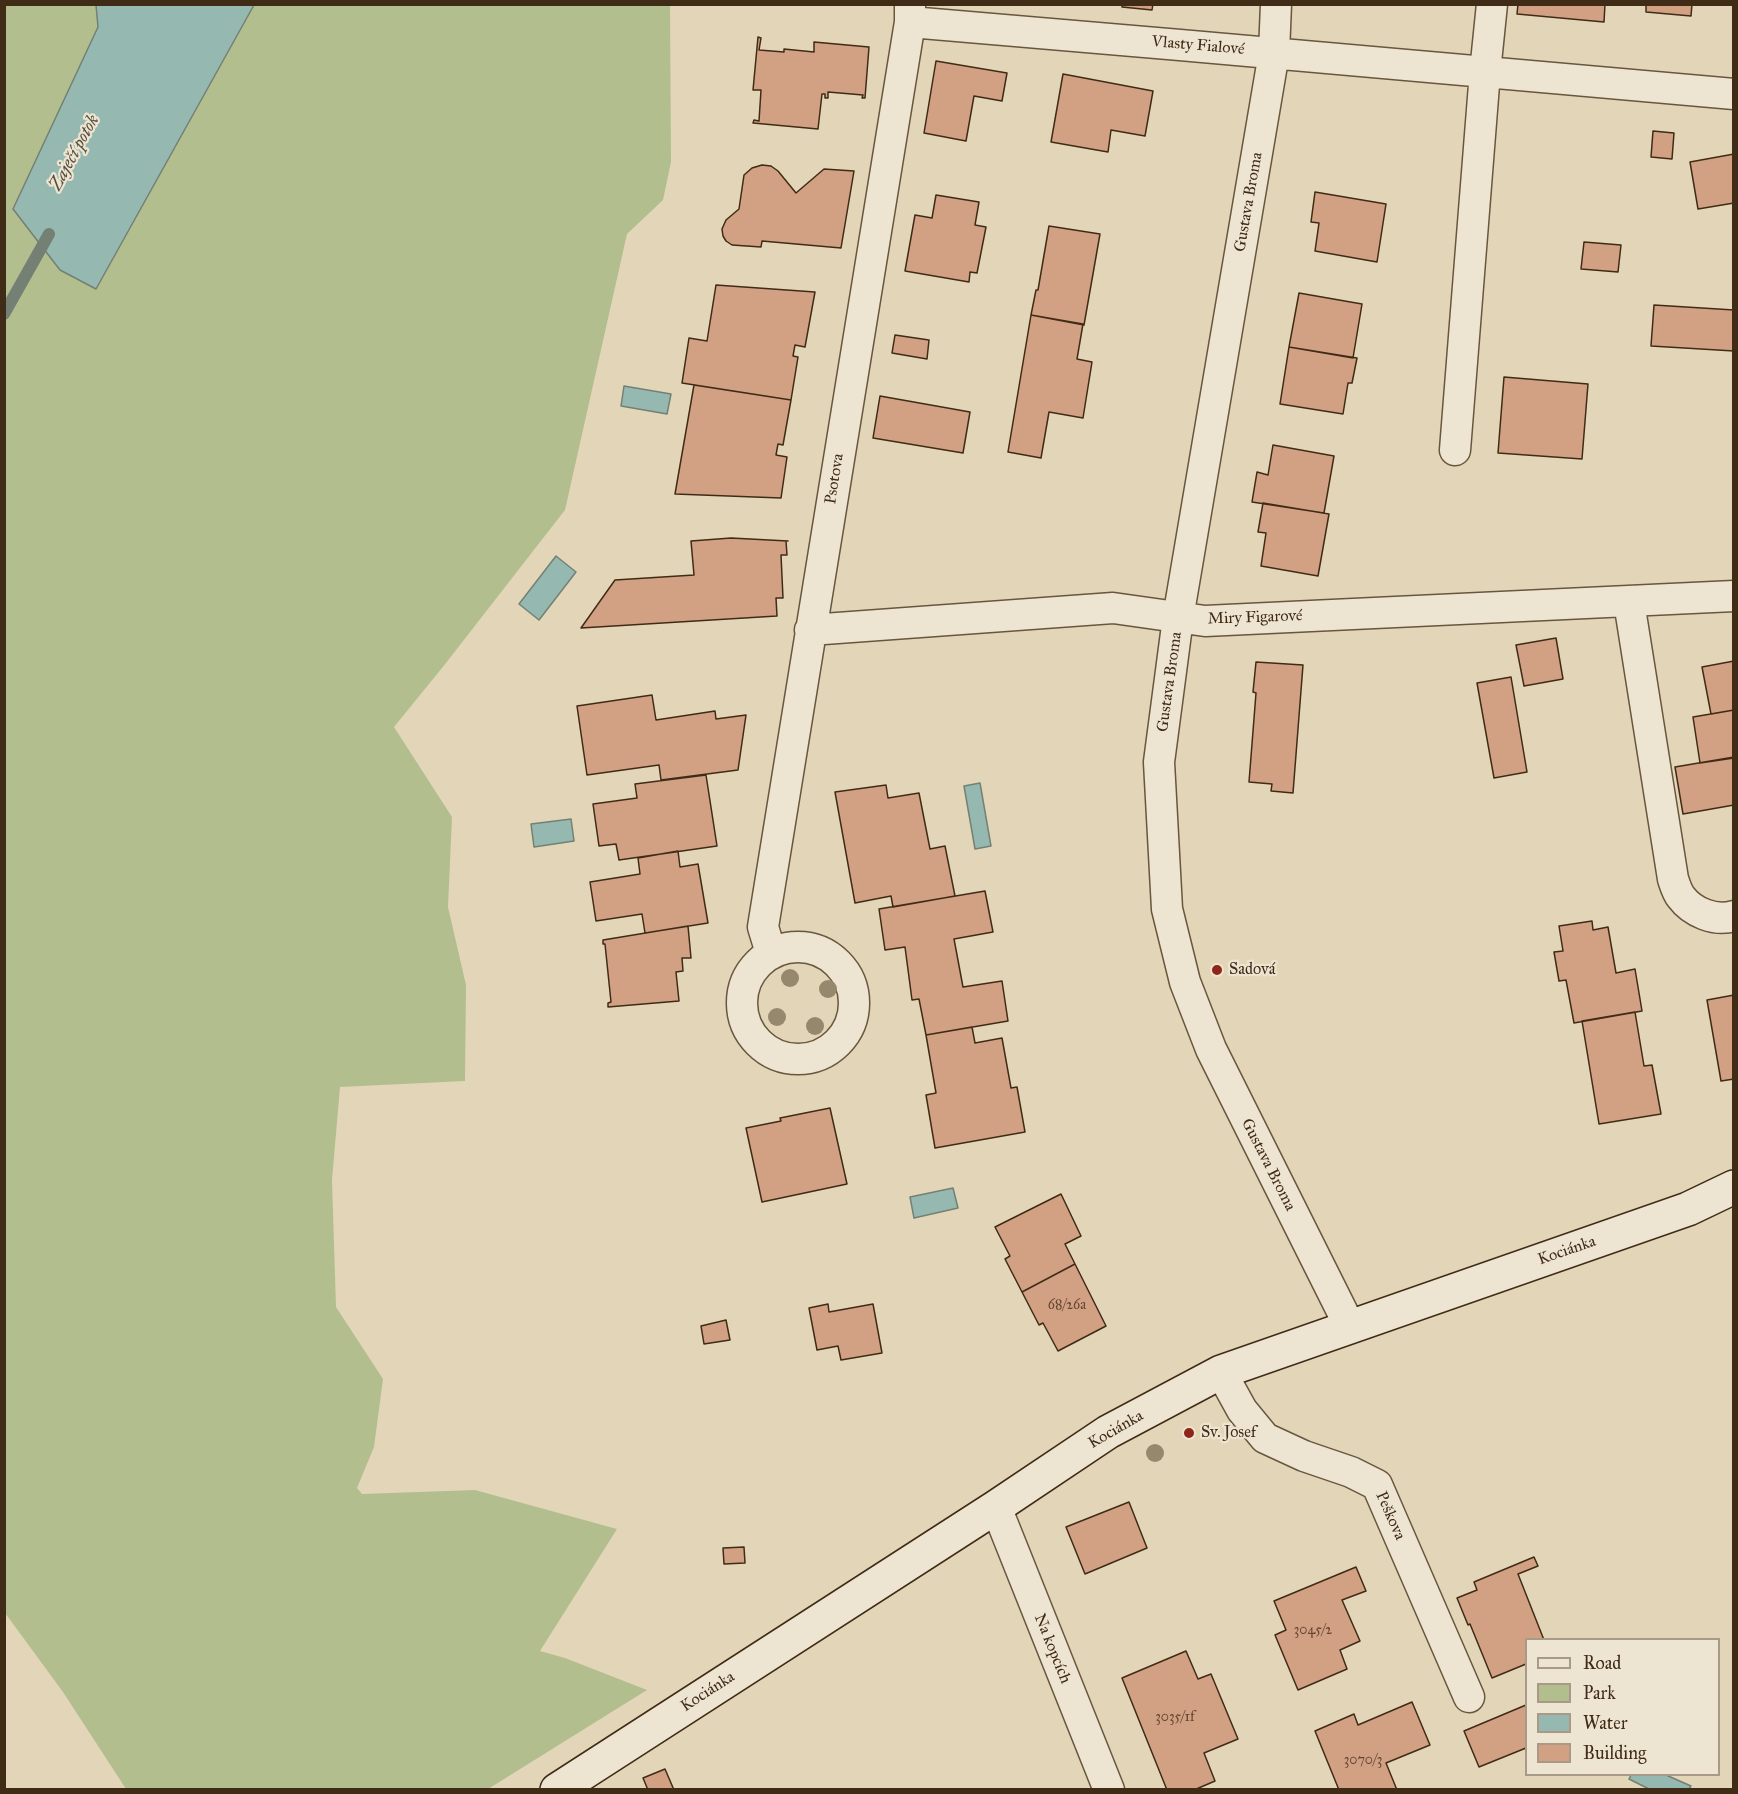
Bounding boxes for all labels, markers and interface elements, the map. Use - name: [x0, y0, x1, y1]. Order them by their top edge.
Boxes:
- street label: Vlasty Fialové: [1151, 32, 1245, 60]
- water label: Zaječí potok: [45, 111, 105, 195]
- street label: Gustava Broma: [1231, 151, 1267, 253]
- street label: Psotova: [822, 452, 848, 506]
- street label: Miry Figarové: [1207, 607, 1303, 629]
- street label: Gustava Broma: [1153, 631, 1187, 733]
- place label: Sadová: [1229, 960, 1275, 980]
- marker: Sadová: [1210, 963, 1224, 977]
- street label: Gustava Broma: [1237, 1116, 1299, 1214]
- street label: Kociánka: [1535, 1232, 1599, 1270]
- house number: 68/26a: [1048, 1298, 1086, 1314]
- street label: Kociánka: [1085, 1407, 1147, 1453]
- place label: Sv. Josef: [1201, 1423, 1256, 1443]
- marker: Sv. Josef: [1182, 1426, 1196, 1440]
- street label: Peškova: [1371, 1489, 1409, 1543]
- street label: Na kopcích: [1029, 1611, 1075, 1687]
- house number: 3045/2: [1294, 1623, 1332, 1639]
- legend: [1525, 1638, 1720, 1776]
- text: Road: [1583, 1652, 1621, 1674]
- street label: Kociánka: [678, 1668, 738, 1716]
- text: Park: [1583, 1682, 1616, 1704]
- house number: 3035/1f: [1155, 1710, 1195, 1726]
- text: Water: [1583, 1712, 1627, 1734]
- text: Building: [1583, 1742, 1646, 1764]
- house number: 3070/3: [1344, 1753, 1382, 1769]

